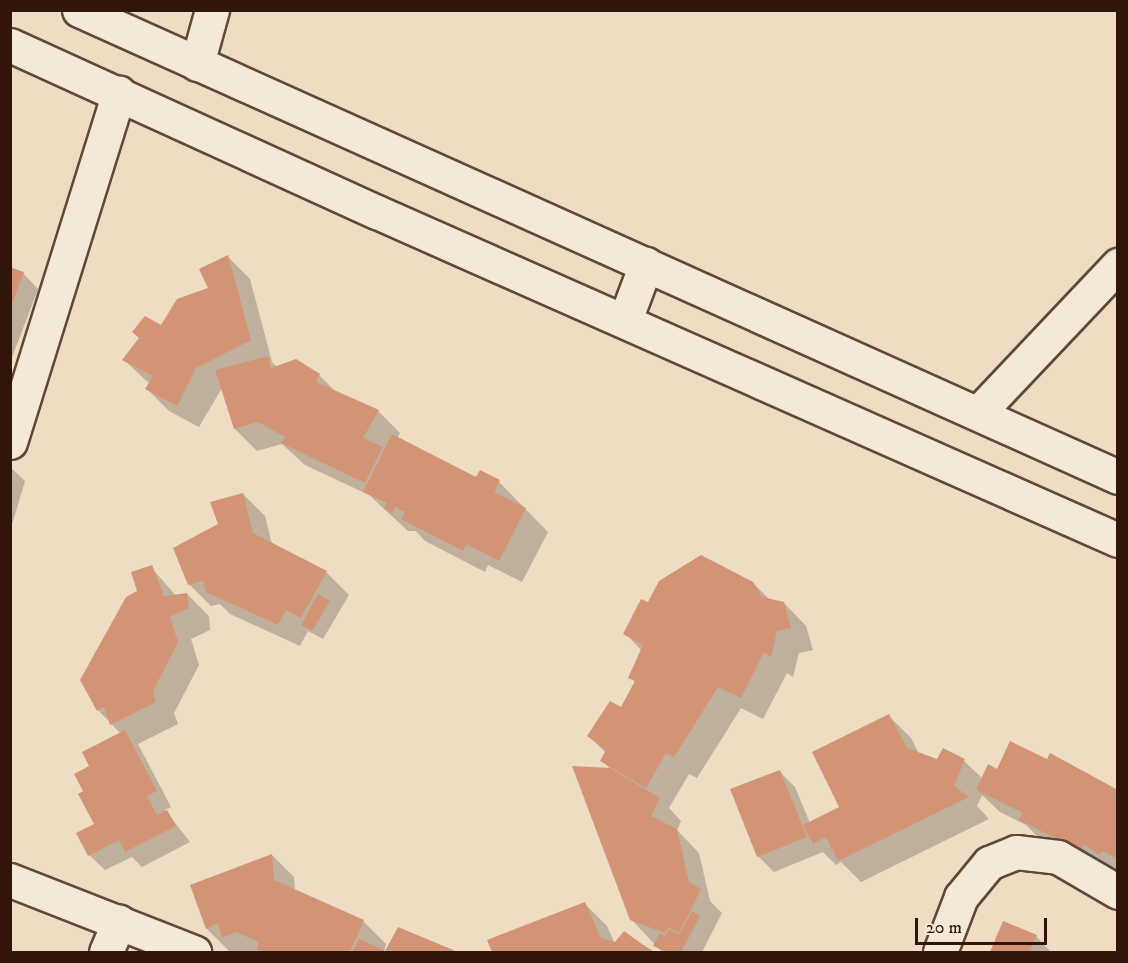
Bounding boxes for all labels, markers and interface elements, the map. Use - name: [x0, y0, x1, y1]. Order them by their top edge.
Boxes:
- scale bar: [918, 906, 1050, 944]
- text: 20 m: [926, 917, 962, 939]

